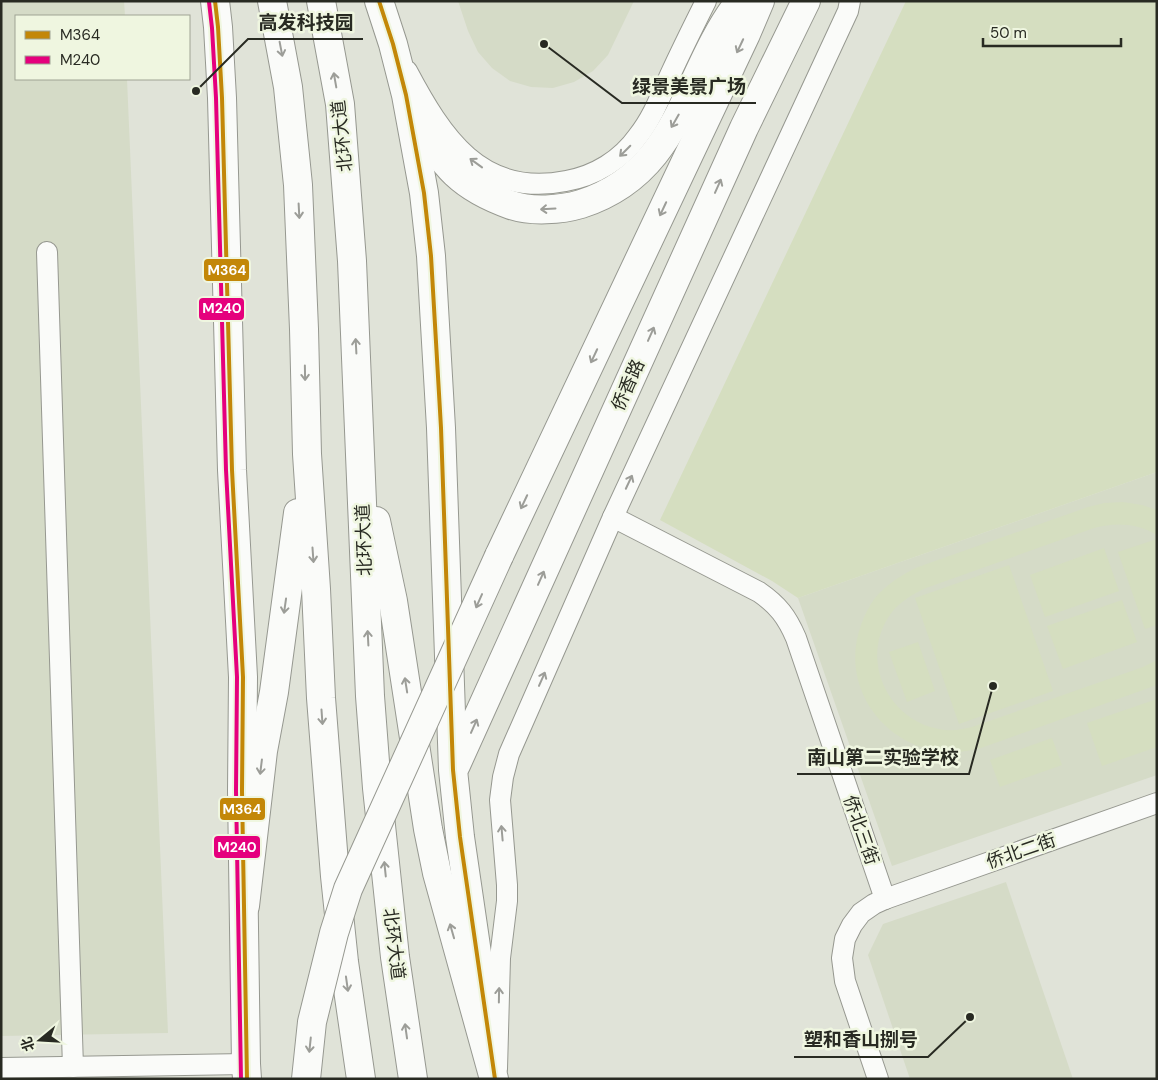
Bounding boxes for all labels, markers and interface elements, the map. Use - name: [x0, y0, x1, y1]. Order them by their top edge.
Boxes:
- callout: 高发科技园: [248, 5, 363, 39]
- text: 高发科技园: [258, 10, 354, 35]
- legend: [15, 15, 190, 80]
- scale bar: [983, 15, 1120, 47]
- text: 50 m: [990, 23, 1027, 43]
- text: M364: [60, 25, 100, 45]
- one-way arrow: [735, 38, 744, 53]
- one-way arrow: [276, 41, 286, 57]
- text: M240: [60, 50, 100, 70]
- callout: 绿景美景广场: [622, 69, 756, 103]
- one-way arrow: [330, 72, 340, 88]
- text: 绿景美景广场: [632, 74, 746, 99]
- street label: 北环大道: [326, 99, 358, 173]
- one-way arrow: [670, 114, 680, 128]
- one-way arrow: [619, 145, 631, 157]
- one-way arrow: [470, 158, 483, 169]
- one-way arrow: [714, 179, 723, 194]
- one-way arrow: [658, 201, 668, 216]
- one-way arrow: [294, 202, 303, 218]
- one-way arrow: [541, 204, 557, 213]
- line badge: M364: [203, 258, 250, 282]
- text: M364: [208, 261, 246, 279]
- line badge: M240: [198, 297, 245, 321]
- text: M240: [202, 299, 242, 317]
- one-way arrow: [647, 327, 656, 342]
- one-way arrow: [351, 339, 361, 355]
- one-way arrow: [588, 348, 598, 363]
- street label: 侨香路: [606, 355, 650, 415]
- one-way arrow: [300, 364, 310, 381]
- one-way arrow: [625, 475, 634, 490]
- one-way arrow: [519, 495, 529, 510]
- street label: 北环大道: [351, 504, 377, 576]
- one-way arrow: [309, 547, 318, 563]
- one-way arrow: [536, 571, 546, 586]
- one-way arrow: [473, 593, 483, 608]
- one-way arrow: [280, 598, 290, 614]
- one-way arrow: [363, 630, 372, 646]
- one-way arrow: [538, 672, 548, 687]
- one-way arrow: [401, 678, 411, 694]
- one-way arrow: [317, 709, 327, 725]
- one-way arrow: [469, 719, 479, 734]
- callout: 南山第二实验学校: [797, 740, 969, 774]
- text: 南山第二实验学校: [807, 745, 959, 770]
- one-way arrow: [256, 759, 266, 775]
- street label: 侨北三街: [838, 792, 884, 868]
- line badge: M364: [219, 797, 266, 821]
- text: M364: [223, 800, 261, 818]
- one-way arrow: [498, 825, 507, 841]
- street label: 侨北二街: [983, 828, 1059, 874]
- line badge: M240: [213, 835, 261, 859]
- text: M240: [217, 838, 257, 856]
- one-way arrow: [380, 862, 390, 878]
- street label: 北环大道: [378, 907, 410, 981]
- one-way arrow: [447, 923, 457, 939]
- one-way arrow: [343, 975, 353, 991]
- one-way arrow: [494, 987, 504, 1004]
- north arrow: [15, 1015, 65, 1065]
- one-way arrow: [400, 1023, 410, 1039]
- callout: 塑和香山捌号: [794, 1023, 928, 1057]
- text: 塑和香山捌号: [804, 1027, 918, 1052]
- text: 北: [17, 1035, 38, 1053]
- one-way arrow: [305, 1037, 315, 1053]

